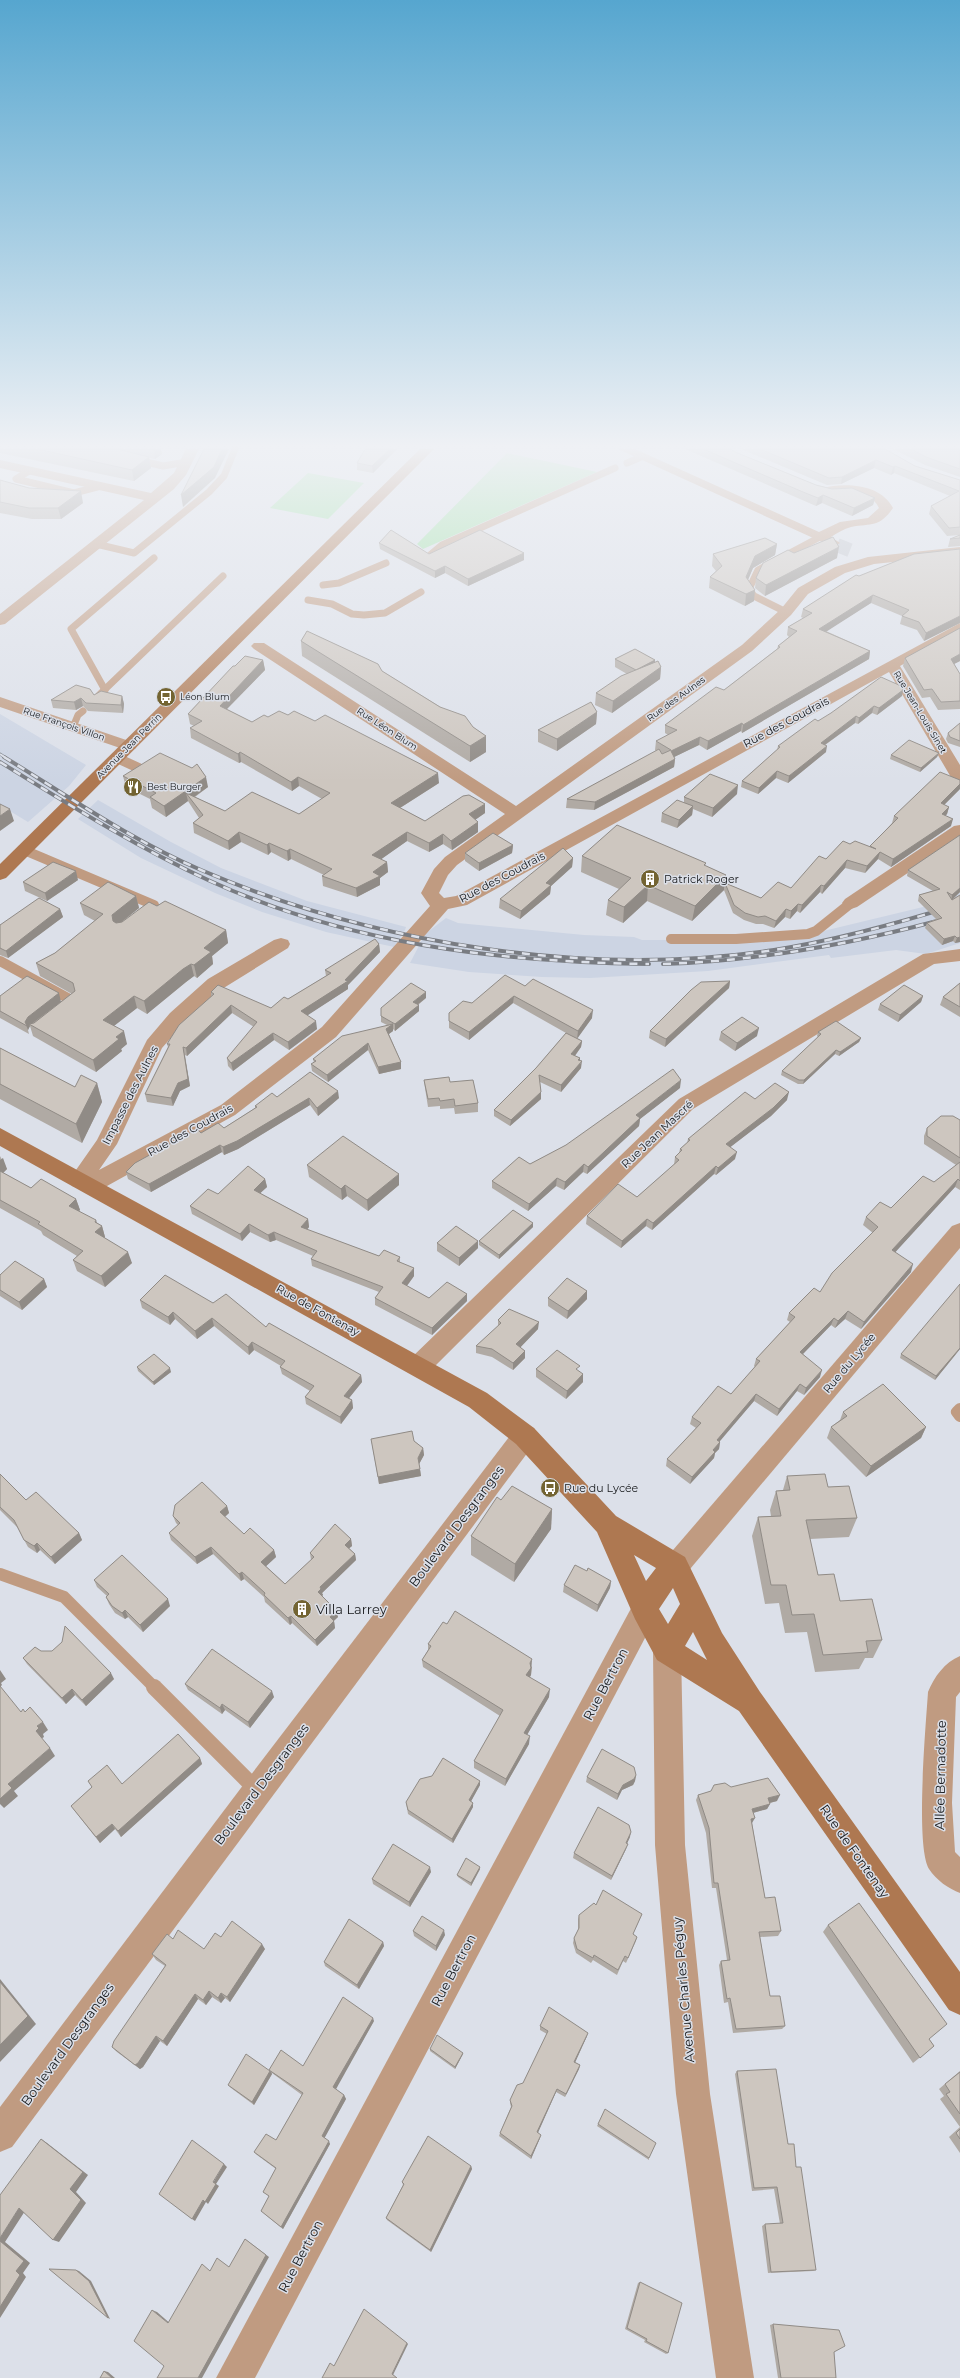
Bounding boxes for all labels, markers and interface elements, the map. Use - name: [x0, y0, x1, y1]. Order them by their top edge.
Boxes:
- street label: Rue Jean-Louis Sinet: [891, 669, 950, 755]
- street label: Rue des Aulnes: [644, 673, 707, 723]
- bus stop icon: Léon Blum: [155, 686, 177, 708]
- place label: Léon Blum: [180, 691, 230, 702]
- street label: Rue des Coudrais: [741, 693, 832, 751]
- street label: Rue François Villon: [22, 704, 106, 743]
- street label: Rue Léon Blum: [355, 705, 420, 752]
- street label: Avenue Jean Perrin: [94, 711, 163, 780]
- restaurant icon: Best Burger: [122, 776, 144, 798]
- place label: Best Burger: [147, 781, 202, 792]
- street label: Rue des Coudrais: [457, 848, 548, 906]
- building icon: Patrick Roger: [639, 868, 661, 890]
- place label: Patrick Roger: [664, 872, 739, 886]
- street label: Impasse des Aulnes: [99, 1043, 161, 1147]
- street label: Rue Jean Mascré: [618, 1097, 696, 1171]
- street label: Rue des Coudrais: [145, 1100, 236, 1159]
- street label: Rue de Fontenay: [274, 1281, 362, 1339]
- street label: Rue du Lycée: [820, 1330, 878, 1396]
- street label: Boulevard Desgranges: [405, 1462, 507, 1590]
- bus stop icon: Rue du Lycée: [539, 1477, 561, 1499]
- place label: Rue du Lycée: [564, 1481, 639, 1495]
- building icon: Villa Larrey: [291, 1598, 313, 1620]
- place label: Villa Larrey: [316, 1601, 388, 1617]
- street label: Rue Bertron: [579, 1645, 631, 1723]
- street label: Boulevard Desgranges: [210, 1720, 312, 1848]
- street label: Allée Bernadotte: [931, 1720, 949, 1830]
- street label: Rue de Fontenay: [817, 1801, 894, 1902]
- street label: Avenue Charles Péguy: [669, 1916, 697, 2063]
- street label: Rue Bertron: [427, 1931, 479, 2009]
- street label: Boulevard Desgranges: [17, 1980, 117, 2108]
- street label: Rue Bertron: [274, 2217, 326, 2295]

